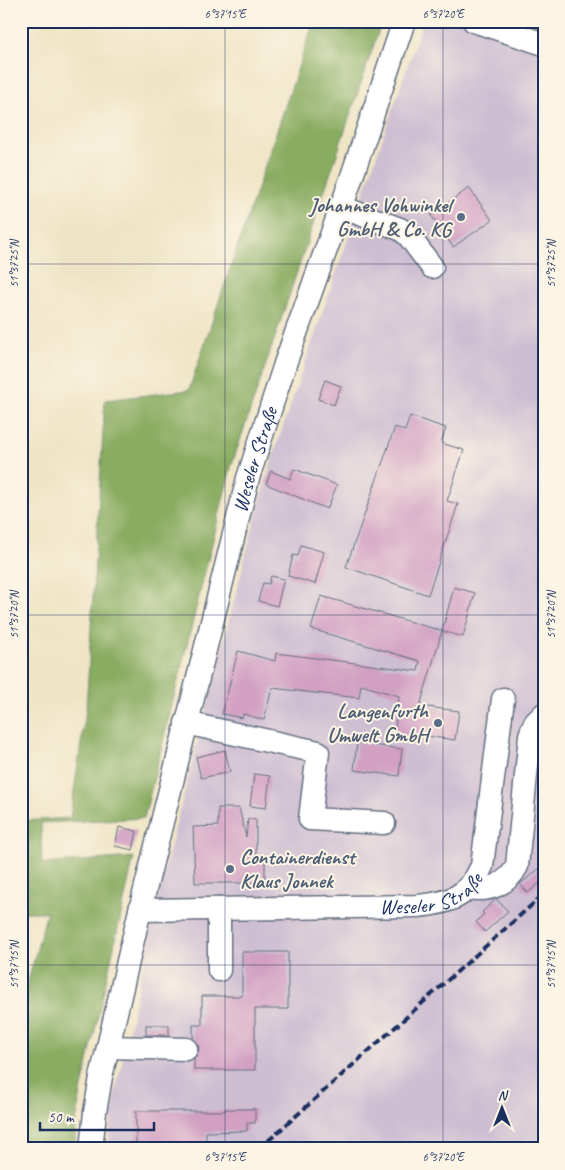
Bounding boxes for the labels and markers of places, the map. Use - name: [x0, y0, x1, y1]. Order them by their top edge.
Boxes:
- place label: Johannes Vohwinkel GmbH & Co. KG: [308, 192, 455, 242]
- marker: Johannes Vohwinkel GmbH & Co. KG: [455, 211, 467, 223]
- place label: Langenfurth Umwelt GmbH: [327, 698, 432, 748]
- marker: Langenfurth Umwelt GmbH: [432, 717, 444, 729]
- place label: Containerdienst Klaus Jonnek: [240, 844, 358, 894]
- marker: Containerdienst Klaus Jonnek: [224, 863, 236, 875]

